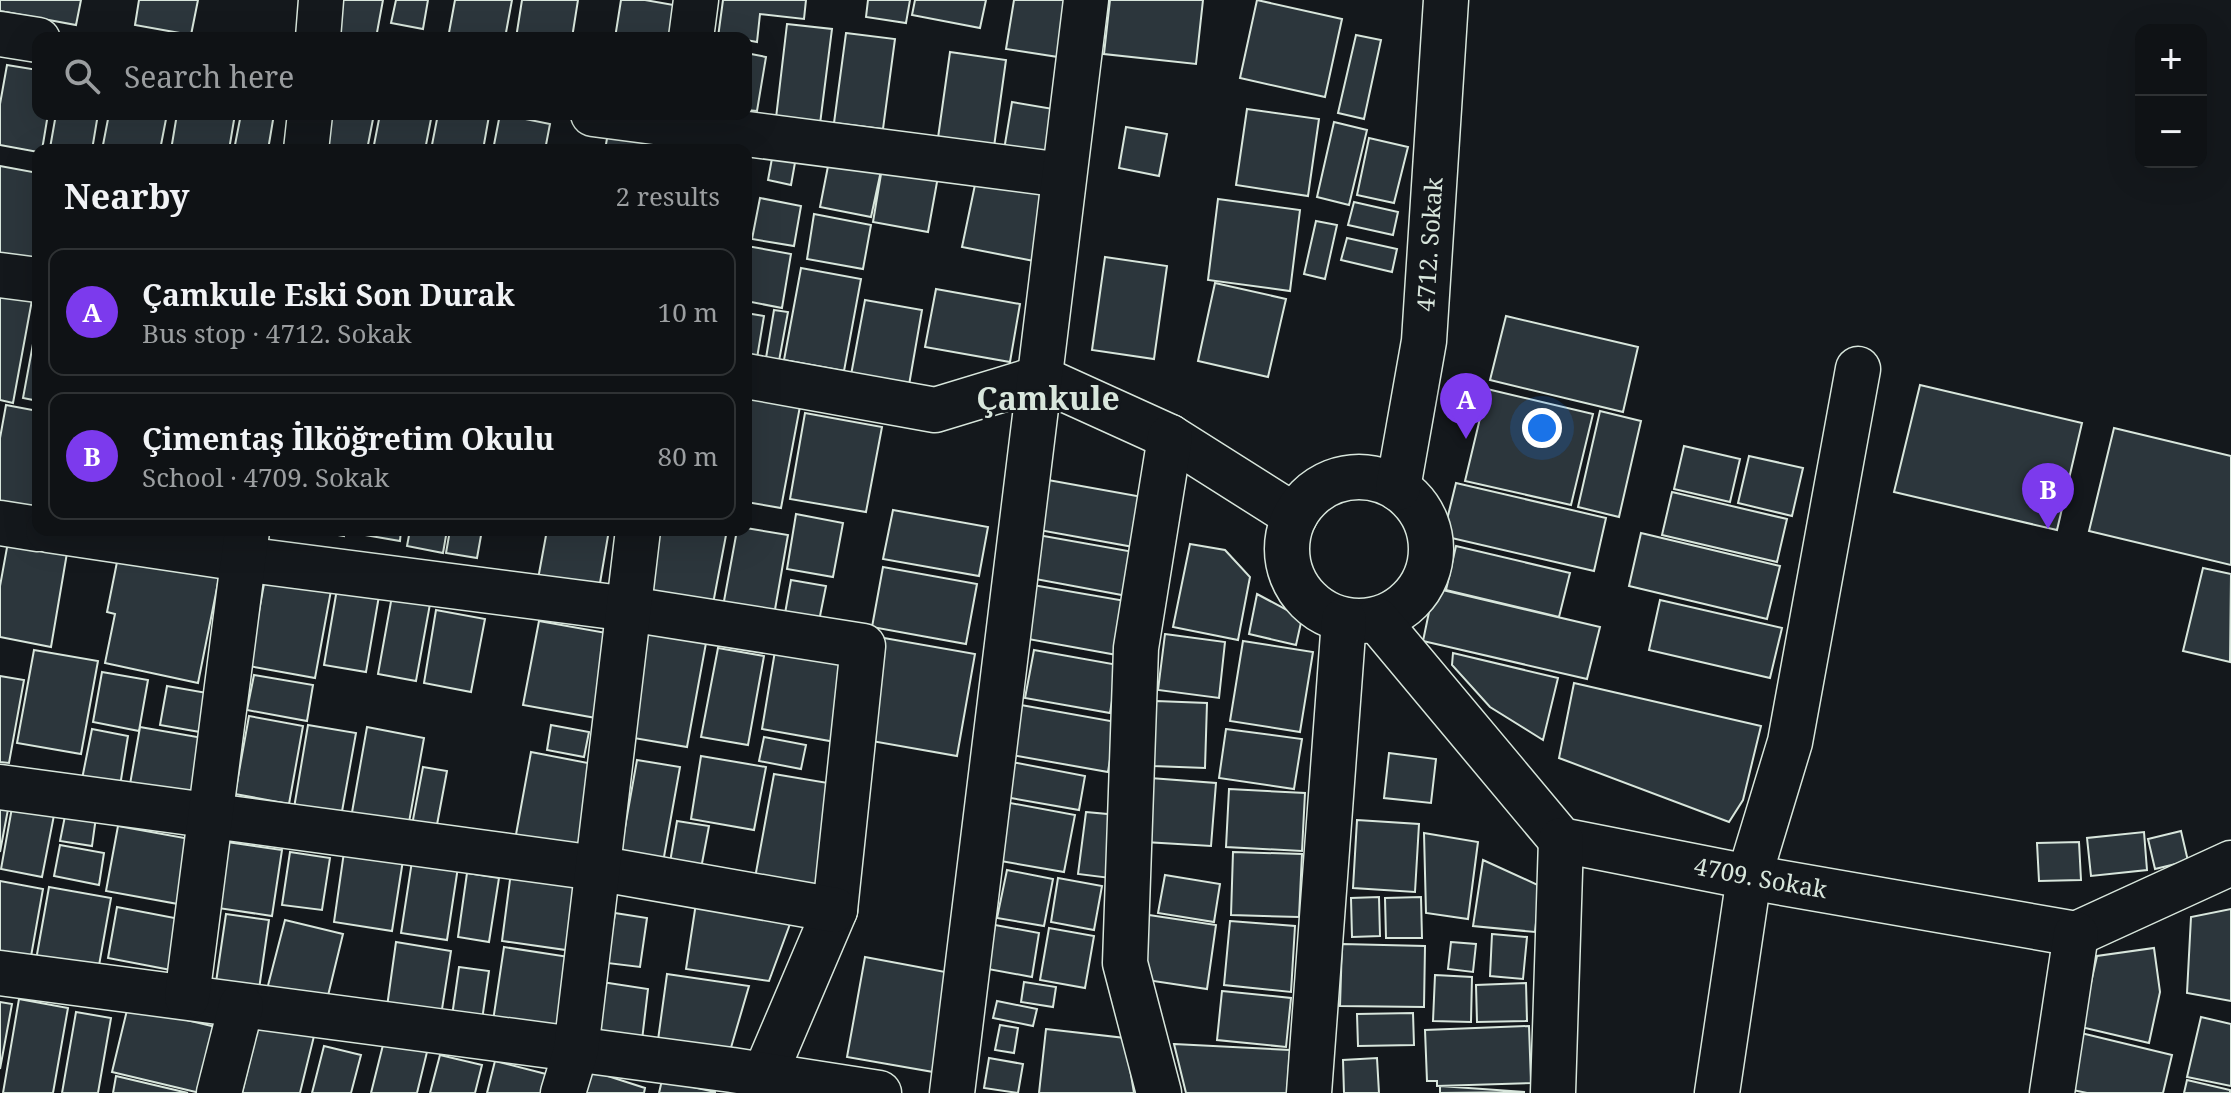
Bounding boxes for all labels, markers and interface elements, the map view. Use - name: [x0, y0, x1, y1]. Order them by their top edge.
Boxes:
- map controls: [2135, 24, 2207, 168]
- button: +: [2135, 24, 2207, 96]
- search box: [32, 32, 752, 120]
- icon: search: [60, 54, 104, 98]
- text: Search here: [124, 56, 294, 97]
- button: −: [2135, 96, 2207, 168]
- text: Nearby: [64, 173, 190, 219]
- street label: 4712. Sokak: [1408, 175, 1450, 313]
- text: 2 results: [615, 178, 720, 214]
- text: Çamkule Eski Son Durak: [142, 274, 515, 315]
- text: A: [82, 294, 102, 330]
- text: 10 m: [658, 294, 718, 330]
- text: Bus stop · 4712. Sokak: [142, 315, 411, 351]
- pin: A: [1440, 373, 1492, 439]
- district label: Çamkule: [976, 376, 1120, 419]
- your location: [1522, 408, 1562, 448]
- text: Çimentaş İlköğretim Okulu: [142, 418, 554, 459]
- text: B: [83, 438, 101, 474]
- text: 80 m: [658, 438, 718, 474]
- text: School · 4709. Sokak: [142, 459, 389, 495]
- pin: B: [2022, 463, 2074, 529]
- street label: 4709. Sokak: [1692, 849, 1831, 905]

